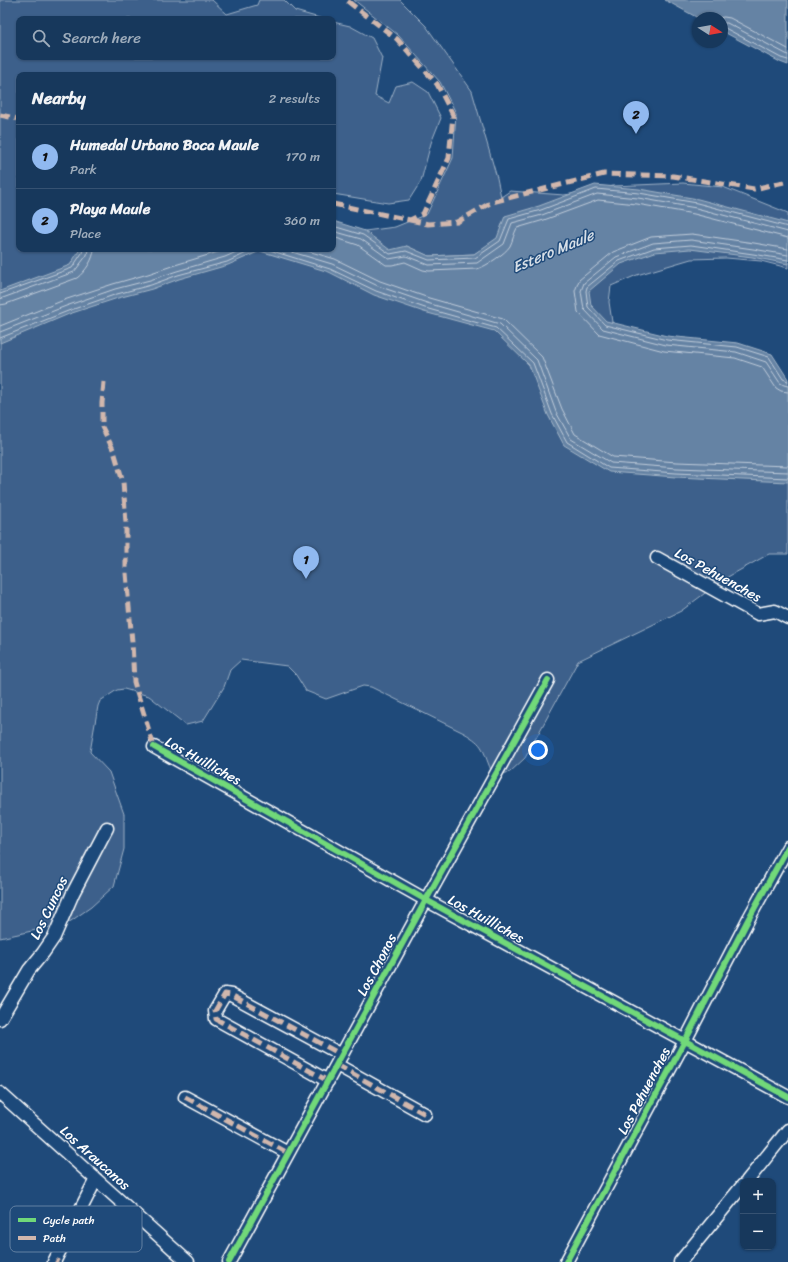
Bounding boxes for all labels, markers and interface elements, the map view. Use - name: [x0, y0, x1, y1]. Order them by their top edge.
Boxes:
- north arrow: [692, 12, 728, 48]
- search box: [16, 16, 336, 60]
- text: Search here: [62, 25, 141, 51]
- icon: search: [30, 27, 52, 49]
- text: Nearby: [32, 83, 86, 113]
- text: 2 results: [269, 87, 320, 110]
- pin: 2: [623, 101, 649, 134]
- text: Humedal Urbano Boca Maule: [70, 132, 259, 158]
- text: 1: [42, 145, 48, 168]
- text: 170 m: [285, 145, 320, 168]
- text: Park: [70, 158, 97, 181]
- text: Playa Maule: [70, 196, 151, 222]
- text: 2: [41, 209, 49, 232]
- text: 360 m: [284, 209, 320, 232]
- text: Place: [70, 222, 101, 245]
- water label: Estero Maule: [508, 222, 599, 280]
- street label: Los Pehuenches: [670, 541, 766, 609]
- pin: 1: [293, 546, 319, 579]
- street label: Los Huilliches: [160, 730, 246, 792]
- your location: [528, 740, 548, 760]
- street label: Los Cuncos: [23, 872, 75, 944]
- street label: Los Huilliches: [443, 888, 529, 950]
- street label: Los Chonos: [350, 929, 404, 1001]
- street label: Los Pehuenches: [610, 1043, 678, 1139]
- street label: Los Araucanos: [54, 1119, 137, 1197]
- map controls: [740, 1178, 776, 1250]
- button: +: [740, 1178, 776, 1214]
- legend: [10, 1206, 142, 1252]
- text: Cycle path: [43, 1211, 95, 1230]
- button: −: [740, 1214, 776, 1250]
- text: Path: [43, 1229, 66, 1248]

